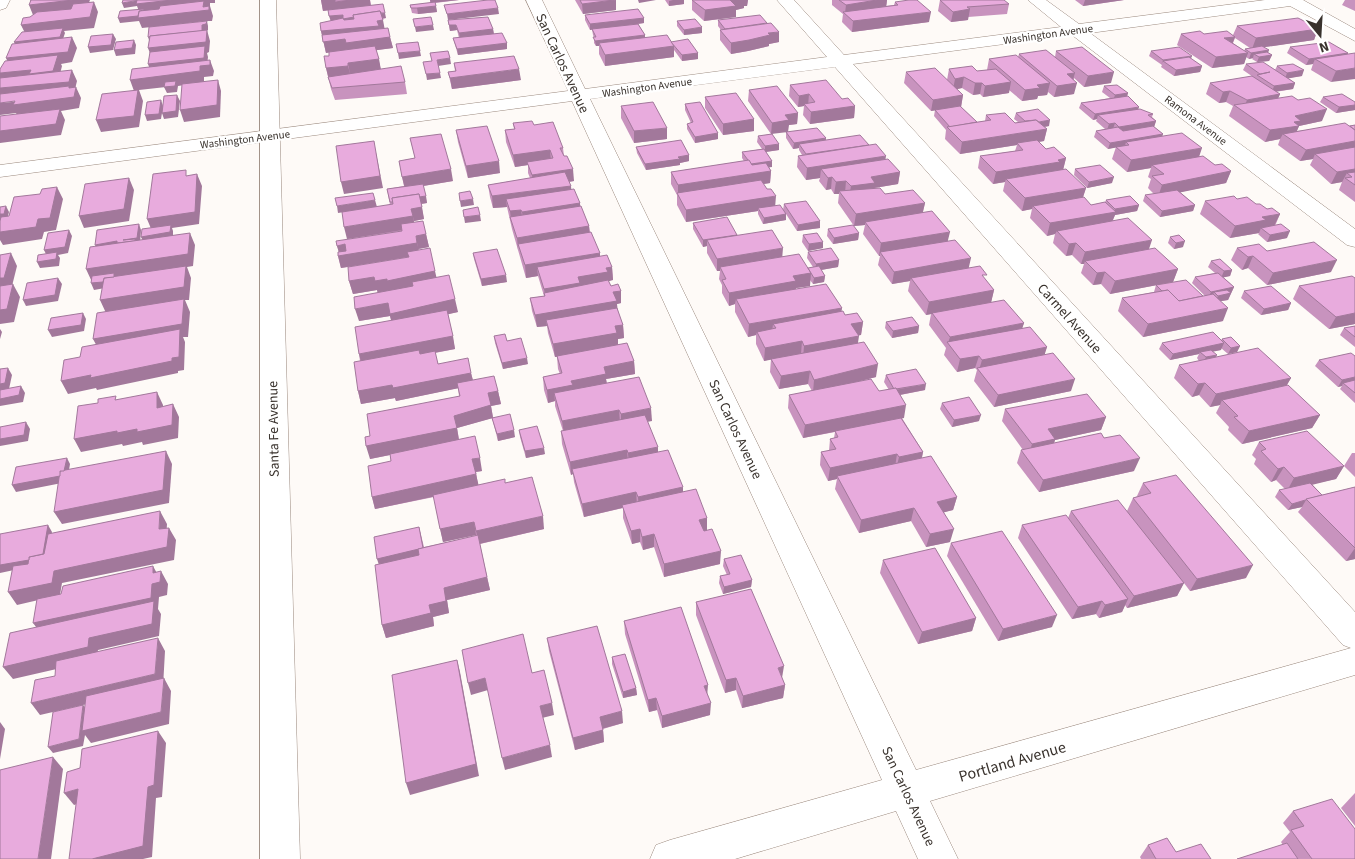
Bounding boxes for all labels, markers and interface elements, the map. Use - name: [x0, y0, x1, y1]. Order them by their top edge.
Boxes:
- street label: San Carlos Avenue: [530, 10, 594, 117]
- north arrow: [1295, 10, 1345, 60]
- street label: Washington Avenue: [1002, 21, 1094, 48]
- text: N: [1316, 35, 1331, 57]
- street label: Washington Avenue: [601, 74, 693, 101]
- street label: Ramona Avenue: [1161, 92, 1230, 149]
- street label: Washington Avenue: [199, 126, 291, 152]
- street label: Carmel Avenue: [1032, 279, 1106, 358]
- street label: San Carlos Avenue: [703, 376, 767, 483]
- street label: Santa Fe Avenue: [263, 381, 285, 477]
- street label: Portland Avenue: [956, 736, 1069, 788]
- street label: San Carlos Avenue: [876, 743, 940, 850]

